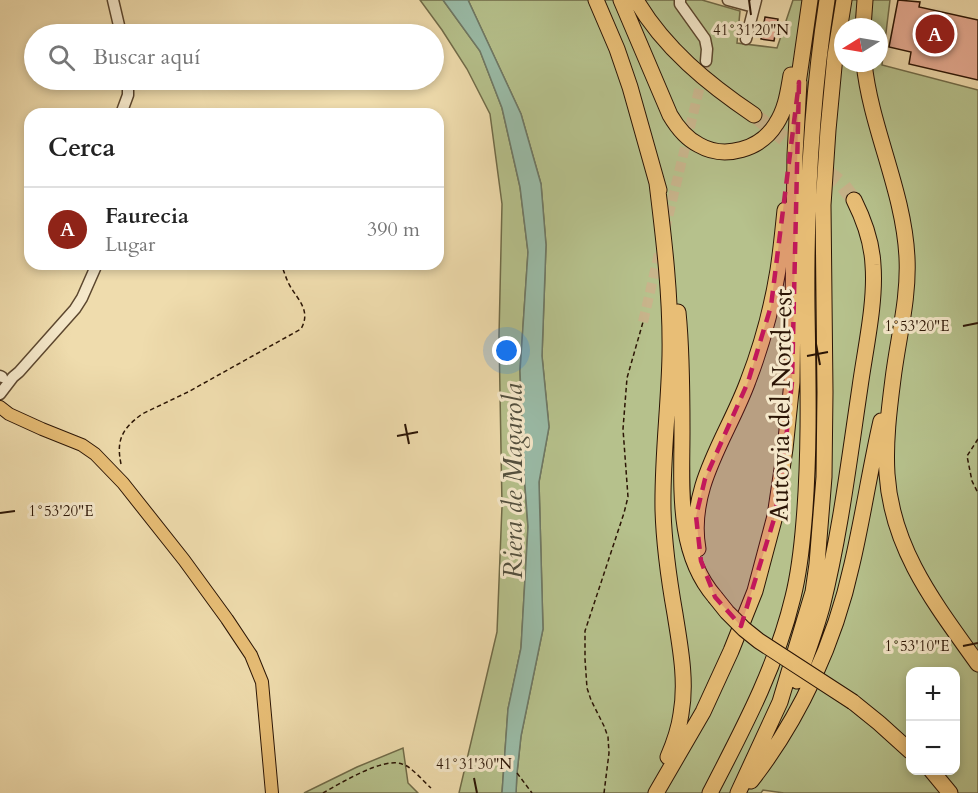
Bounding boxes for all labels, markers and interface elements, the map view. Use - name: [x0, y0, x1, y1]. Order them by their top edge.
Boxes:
- pin: A: [916, 12, 954, 57]
- north arrow: [834, 18, 888, 72]
- text: 41°31'20"N: [713, 20, 789, 40]
- search box: [24, 24, 444, 90]
- icon: search: [45, 41, 78, 74]
- text: Buscar aquí: [93, 42, 200, 72]
- text: Cerca: [48, 130, 115, 165]
- text: Faurecia: [105, 201, 189, 231]
- text: A: [60, 216, 75, 243]
- text: 390 m: [367, 216, 420, 243]
- text: Lugar: [105, 231, 155, 258]
- street label: Autovia del Nord-est: [761, 288, 801, 522]
- text: 1°53'20"E: [885, 316, 949, 336]
- your location: [492, 336, 521, 365]
- water label: Riera de Magarola: [495, 383, 532, 579]
- text: 1°53'20"E: [29, 501, 93, 521]
- text: 1°53'10"E: [885, 636, 949, 656]
- map controls: [906, 667, 960, 775]
- button: +: [906, 667, 960, 721]
- button: −: [906, 721, 960, 775]
- text: 41°31'30"N: [436, 754, 512, 774]

